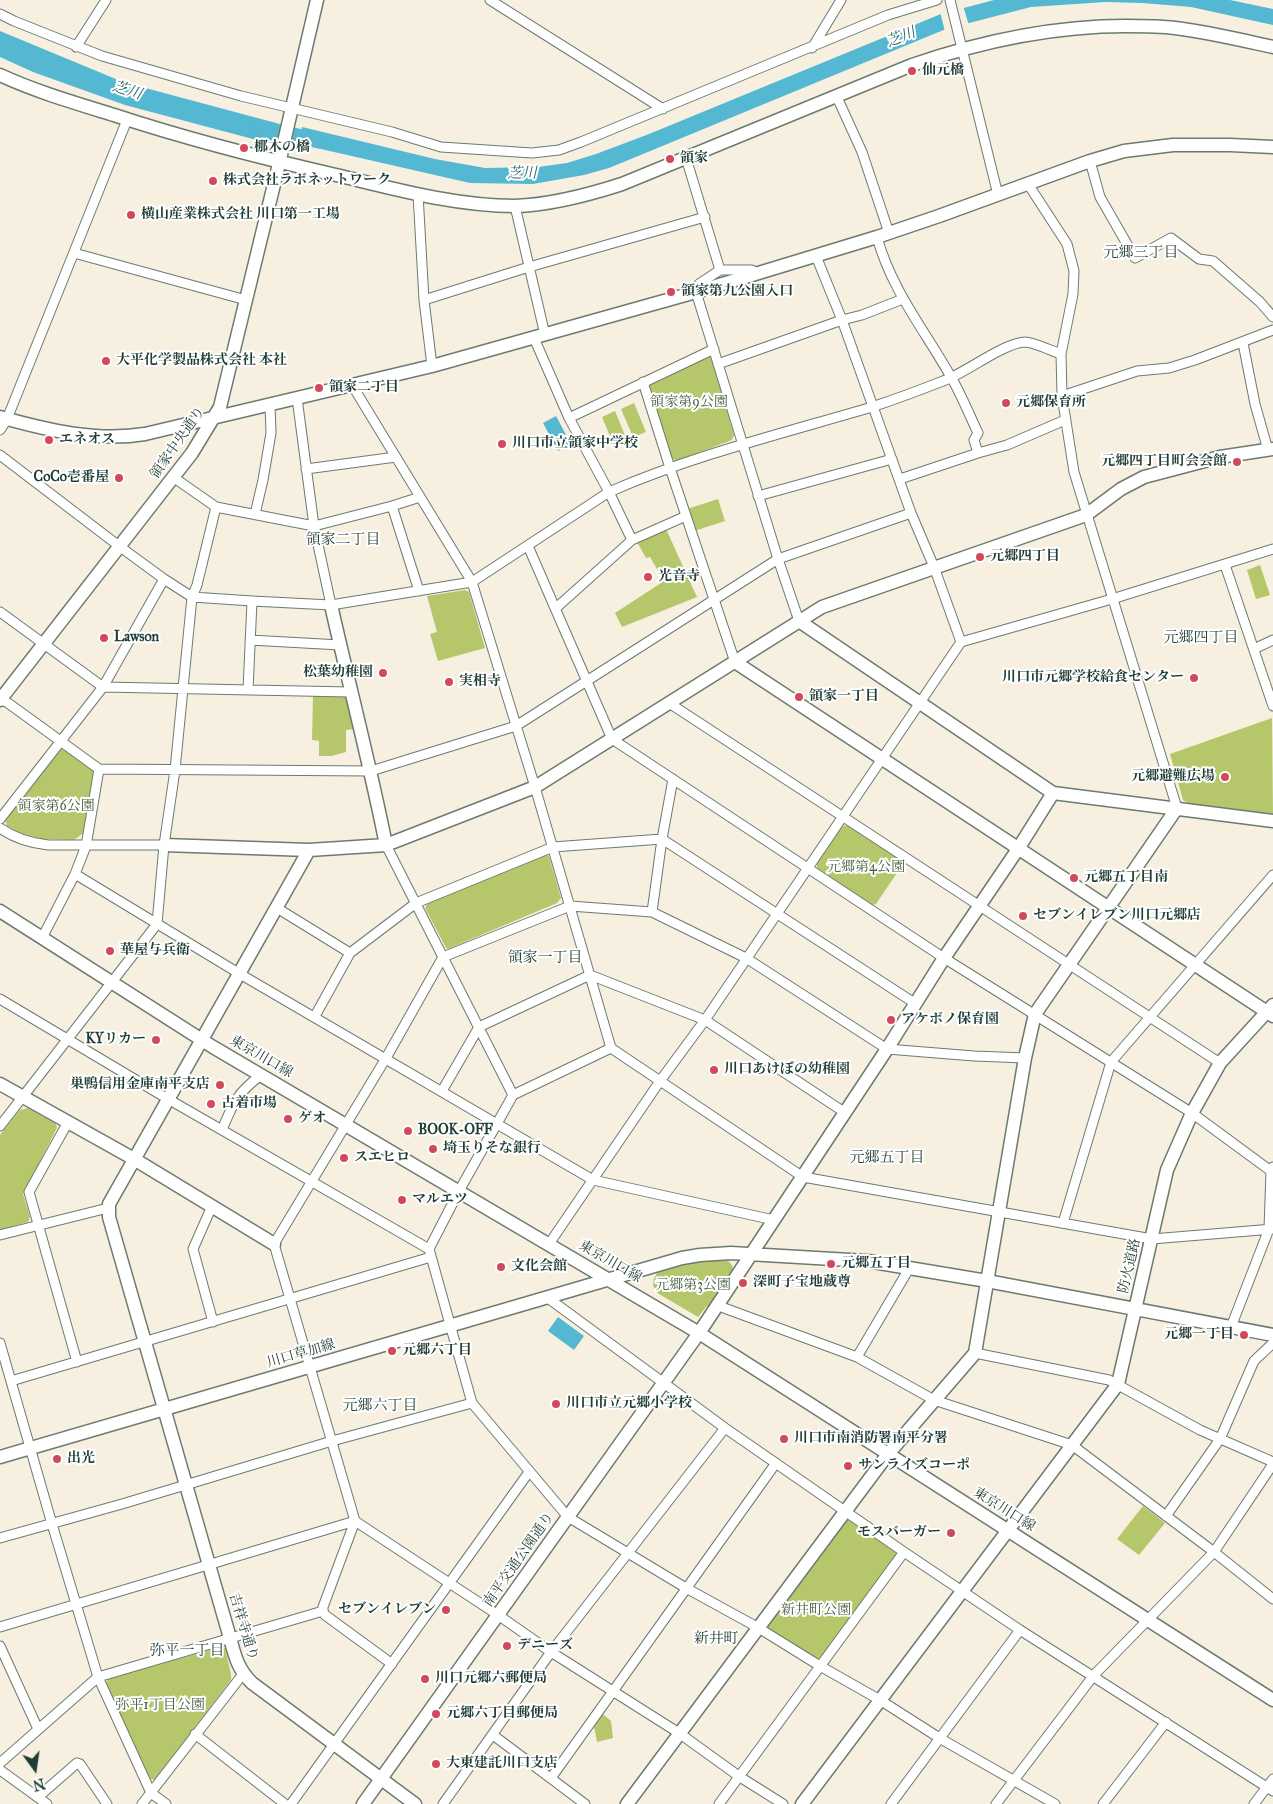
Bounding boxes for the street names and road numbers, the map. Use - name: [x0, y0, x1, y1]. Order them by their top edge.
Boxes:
- street label: 領家中央通り: [147, 404, 209, 482]
- street label: 東京川口線: [226, 1032, 296, 1082]
- street label: 東京川口線: [575, 1237, 645, 1287]
- street label: 防火道路: [1116, 1237, 1144, 1295]
- street label: 川口草加線: [265, 1336, 337, 1372]
- street label: 東京川口線: [970, 1484, 1038, 1536]
- street label: 南平交通公園通り: [480, 1509, 558, 1611]
- street label: 吉祥寺通り: [225, 1591, 261, 1663]

